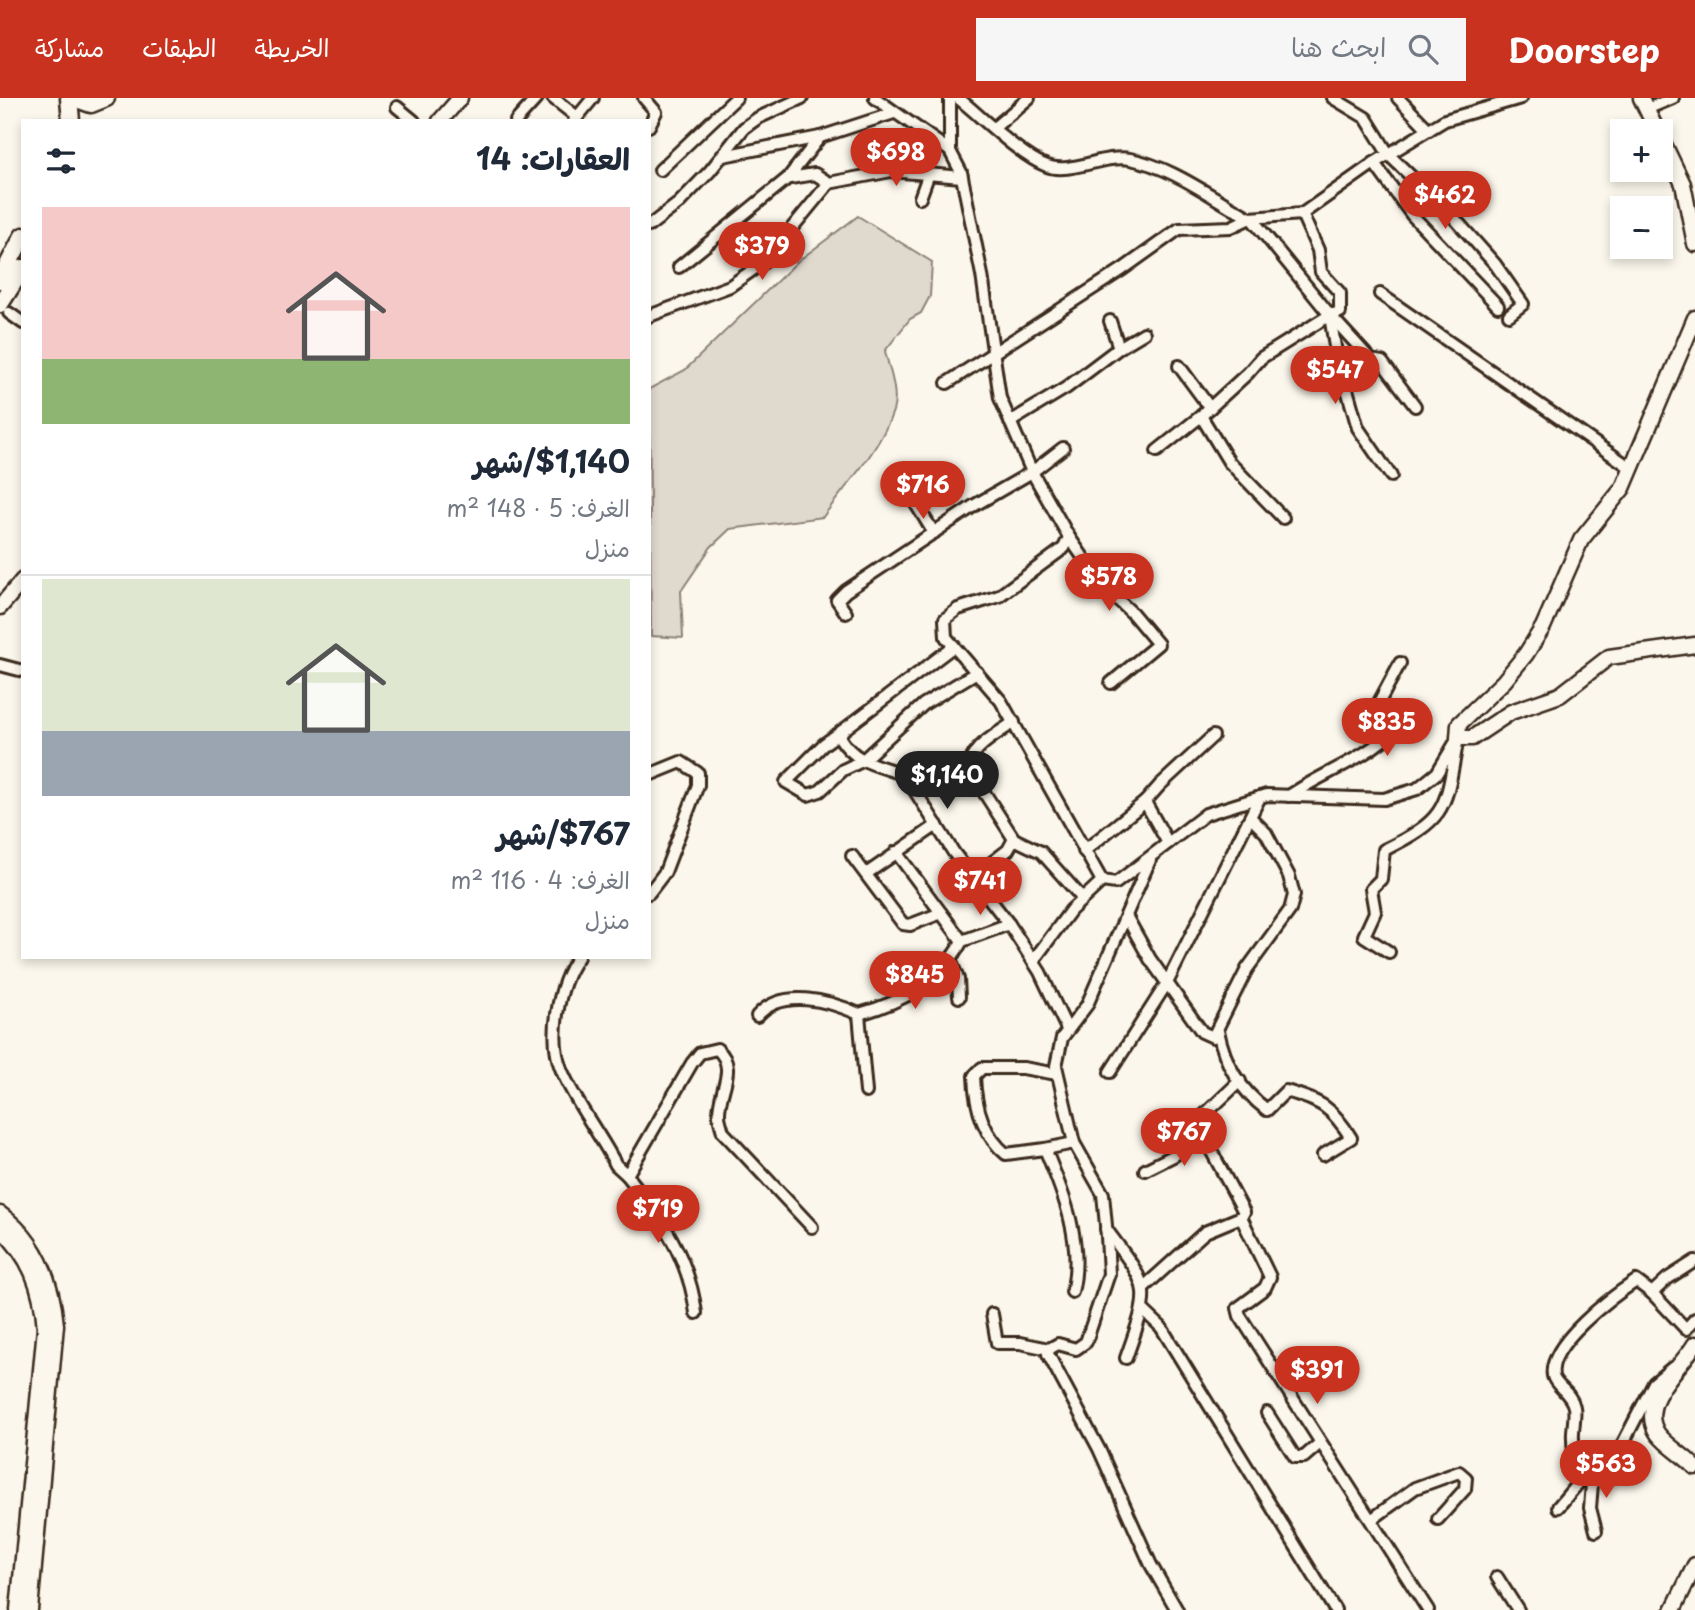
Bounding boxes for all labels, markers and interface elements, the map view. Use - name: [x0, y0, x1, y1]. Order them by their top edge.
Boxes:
- search box: [976, 18, 1466, 81]
- text: Doorstep: [1508, 24, 1660, 74]
- text: ابحث هنا: [1291, 27, 1386, 66]
- text: مشاركة: [35, 29, 104, 65]
- text: الطبقات: [142, 29, 217, 65]
- text: الخريطة: [255, 29, 329, 65]
- icon: search: [1404, 30, 1442, 68]
- map controls: [1610, 119, 1673, 259]
- button: +: [1610, 119, 1673, 182]
- pin: $698: [855, 129, 937, 188]
- text: $698: [867, 133, 925, 168]
- text: العقارات: 14: [476, 135, 630, 180]
- icon: filters: [42, 142, 80, 180]
- pin: $462: [1404, 172, 1486, 231]
- text: $462: [1414, 176, 1476, 211]
- button: −: [1610, 196, 1673, 259]
- pin: $379: [721, 222, 803, 282]
- text: $379: [734, 227, 790, 262]
- icon: home: [273, 253, 399, 379]
- pin: $547: [1294, 346, 1376, 406]
- text: $547: [1307, 351, 1363, 386]
- text: $1,140/شهر: [473, 438, 630, 483]
- pin: $716: [882, 462, 964, 521]
- text: $716: [896, 466, 950, 501]
- text: الغرف: 5 · 148 m²: [447, 490, 630, 525]
- text: منزل: [585, 530, 630, 565]
- pin: $578: [1068, 554, 1150, 613]
- text: $578: [1081, 558, 1137, 593]
- icon: home: [273, 625, 399, 751]
- pin: $835: [1346, 698, 1428, 758]
- text: $835: [1358, 703, 1416, 738]
- pin: $1,140: [890, 752, 1004, 811]
- text: $1,140: [911, 756, 983, 791]
- text: $767/شهر: [497, 810, 630, 855]
- pin: $741: [939, 858, 1021, 917]
- text: الغرف: 4 · 116 m²: [451, 862, 630, 897]
- text: $741: [954, 862, 1006, 897]
- text: منزل: [585, 902, 630, 937]
- pin: $845: [874, 951, 956, 1011]
- text: $845: [885, 956, 945, 991]
- pin: $767: [1143, 1108, 1225, 1168]
- text: $767: [1157, 1113, 1211, 1148]
- pin: $719: [617, 1186, 699, 1245]
- text: $719: [633, 1190, 683, 1225]
- pin: $391: [1276, 1346, 1358, 1406]
- text: $391: [1291, 1351, 1343, 1386]
- pin: $563: [1565, 1440, 1647, 1500]
- text: $563: [1576, 1445, 1636, 1480]

